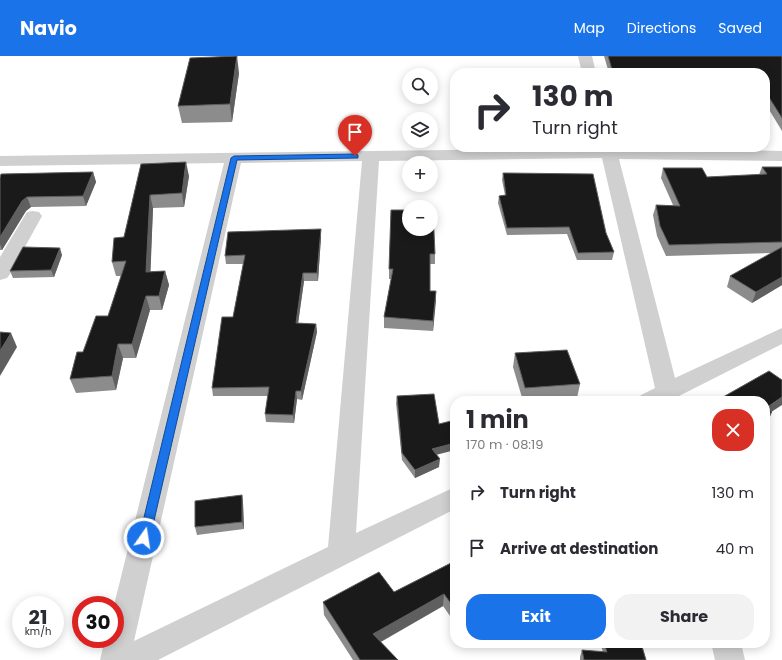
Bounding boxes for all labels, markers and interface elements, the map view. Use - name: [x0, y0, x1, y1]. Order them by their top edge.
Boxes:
- text: Navio: [20, 15, 77, 42]
- text: Map: [574, 18, 605, 38]
- text: Directions: [627, 18, 696, 38]
- text: Saved: [718, 18, 762, 38]
- map controls: [402, 68, 438, 236]
- button: search: [402, 68, 438, 104]
- text: 130 m: [532, 77, 613, 116]
- icon: right: [466, 84, 518, 136]
- button: layers: [402, 112, 438, 148]
- pin: [338, 115, 372, 156]
- text: Turn right: [532, 115, 618, 140]
- icon: arrive: [344, 121, 366, 143]
- button: +: [402, 156, 438, 192]
- button: −: [402, 200, 438, 236]
- text: 1 min: [466, 403, 529, 436]
- button: close: [712, 409, 754, 451]
- text: 170 m · 08:19: [466, 435, 543, 454]
- icon: right: [466, 481, 488, 503]
- text: Turn right: [500, 482, 576, 503]
- text: 130 m: [711, 482, 754, 503]
- position arrow: [123, 517, 165, 559]
- icon: arrive: [466, 537, 488, 559]
- text: Arrive at destination: [500, 538, 658, 559]
- text: 40 m: [716, 538, 754, 559]
- button: Exit: [466, 594, 606, 640]
- button: Share: [614, 594, 754, 640]
- speed limit sign: 30: [72, 596, 124, 648]
- text: 21: [29, 603, 47, 631]
- text: km/h: [25, 624, 51, 639]

